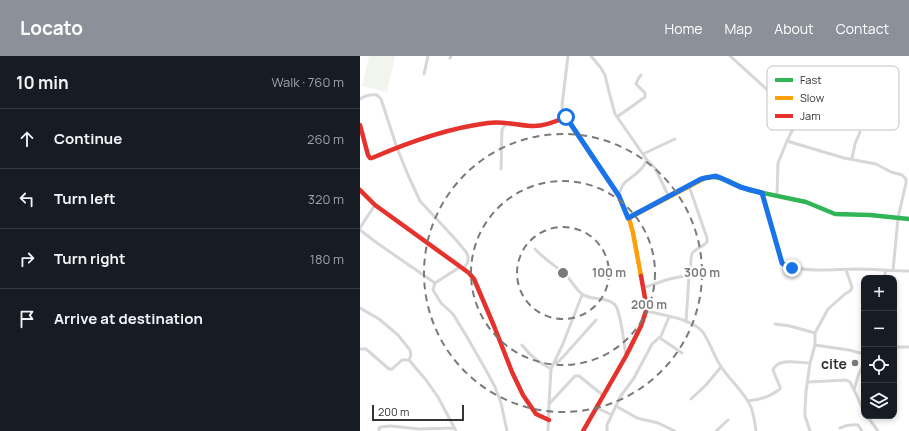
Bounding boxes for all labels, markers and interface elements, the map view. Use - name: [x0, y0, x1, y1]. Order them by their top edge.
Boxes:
- text: Locato: [20, 15, 83, 41]
- text: Home: [665, 19, 702, 38]
- text: Map: [724, 19, 752, 38]
- text: About: [774, 19, 814, 38]
- text: Contact: [836, 19, 889, 38]
- legend: [767, 66, 899, 130]
- text: 10 min: [16, 71, 69, 94]
- text: Fast: [800, 72, 822, 87]
- text: Walk · 760 m: [271, 73, 344, 91]
- text: Slow: [800, 90, 825, 105]
- route start: [557, 108, 575, 126]
- text: Jam: [800, 108, 821, 123]
- icon: ahead: [16, 128, 38, 150]
- text: Continue: [54, 128, 122, 149]
- text: 260 m: [307, 130, 344, 148]
- icon: left: [16, 188, 38, 210]
- text: Turn left: [54, 188, 116, 209]
- text: 320 m: [308, 190, 344, 208]
- icon: right: [16, 248, 38, 270]
- text: Turn right: [54, 248, 125, 269]
- text: 180 m: [310, 250, 344, 268]
- route end: [783, 259, 801, 277]
- text: 100 m: [592, 264, 626, 281]
- text: 300 m: [684, 264, 720, 281]
- centre of rings: [556, 266, 570, 280]
- map controls: [861, 275, 897, 419]
- button: +: [861, 275, 897, 311]
- text: 200 m: [631, 296, 667, 313]
- icon: arrive: [16, 308, 38, 330]
- text: Arrive at destination: [54, 308, 203, 329]
- button: −: [861, 311, 897, 347]
- button: locate: [861, 347, 897, 383]
- place label: cite: [821, 354, 847, 373]
- marker: cite: [850, 358, 860, 368]
- button: layers: [861, 383, 897, 419]
- scale bar: [372, 403, 464, 422]
- text: 200 m: [378, 404, 409, 419]

